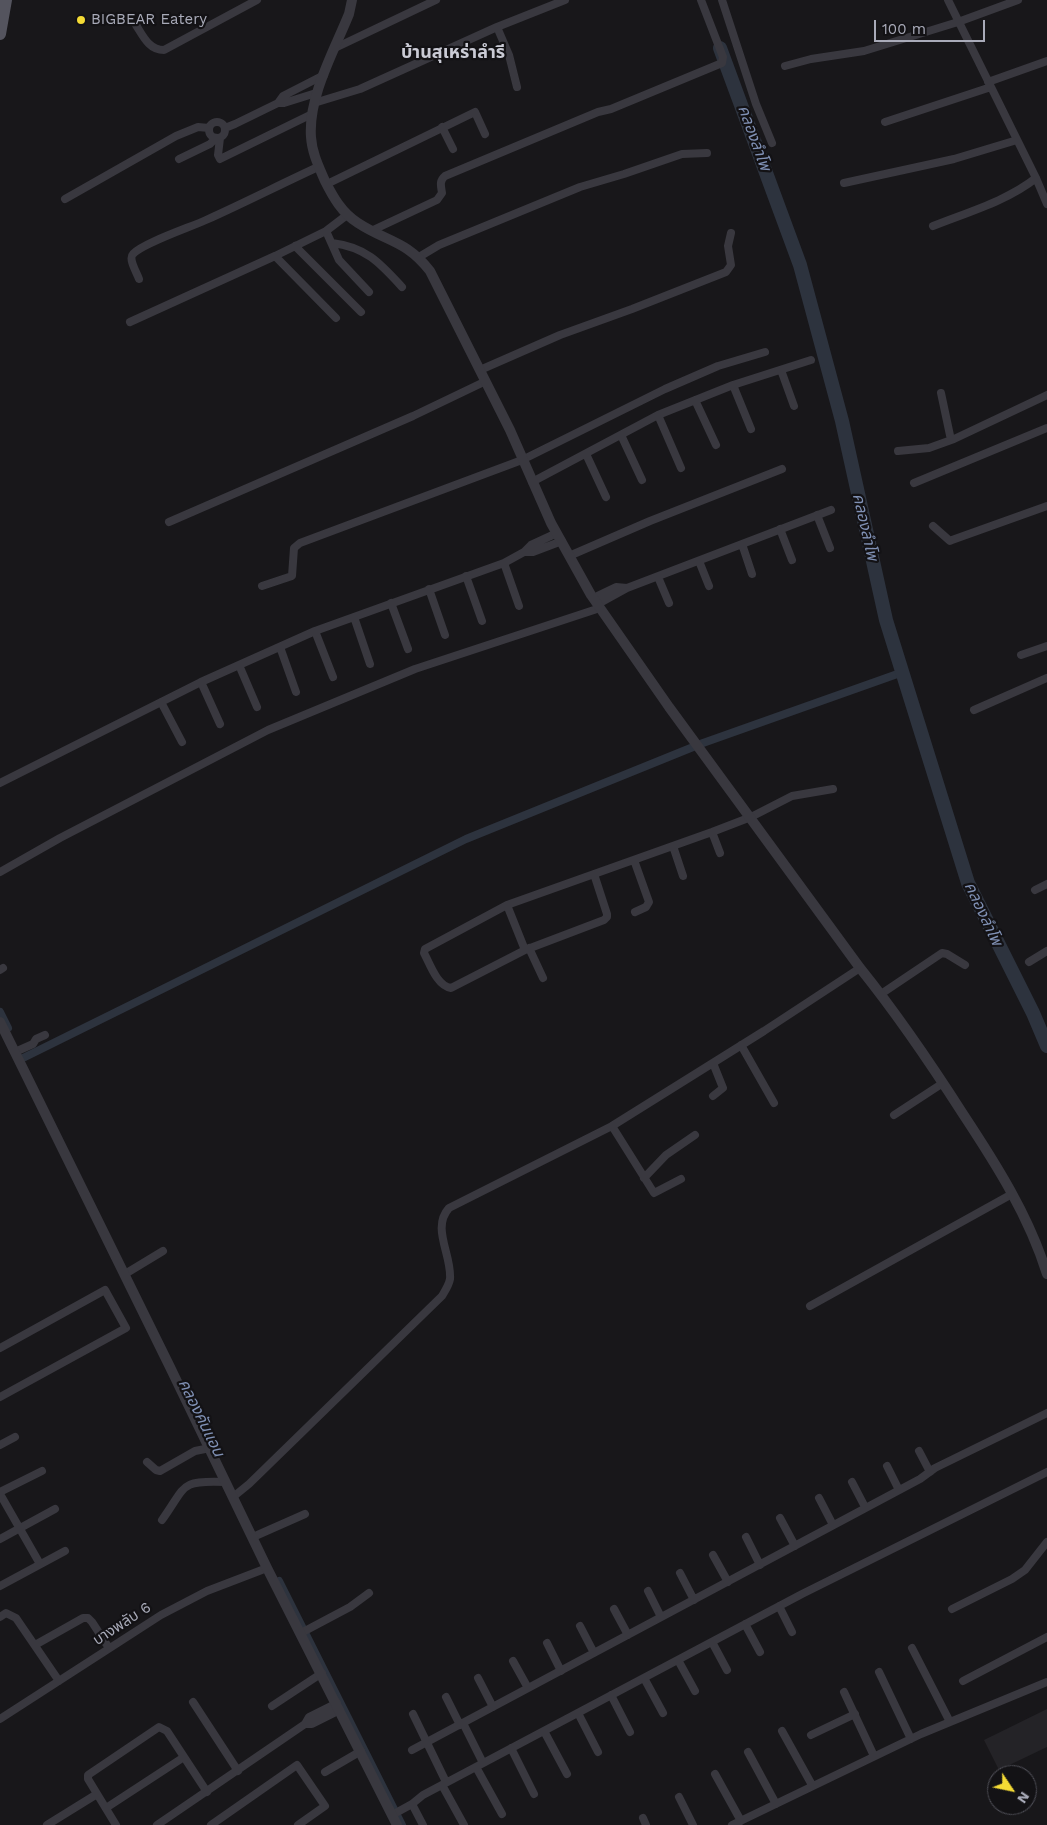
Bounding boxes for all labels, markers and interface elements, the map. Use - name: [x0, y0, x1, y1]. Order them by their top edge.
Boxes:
- scale bar: [877, 10, 988, 42]
- place label: BIGBEAR Eatery: [91, 11, 207, 29]
- marker: BIGBEAR Eatery: [75, 14, 87, 26]
- text: 100 m: [882, 20, 926, 38]
- district label: บ้านสุเหร่าลำรี: [401, 42, 505, 64]
- water label: คลองลำโพ: [733, 103, 775, 173]
- water label: คลองลำโพ: [848, 492, 882, 562]
- water label: คลองลำโพ: [960, 879, 1006, 949]
- water label: คลองคันแอน: [174, 1376, 228, 1460]
- street label: บางพลับ 6: [90, 1599, 154, 1649]
- north arrow: [987, 1765, 1037, 1815]
- text: N: [1014, 1789, 1033, 1807]

